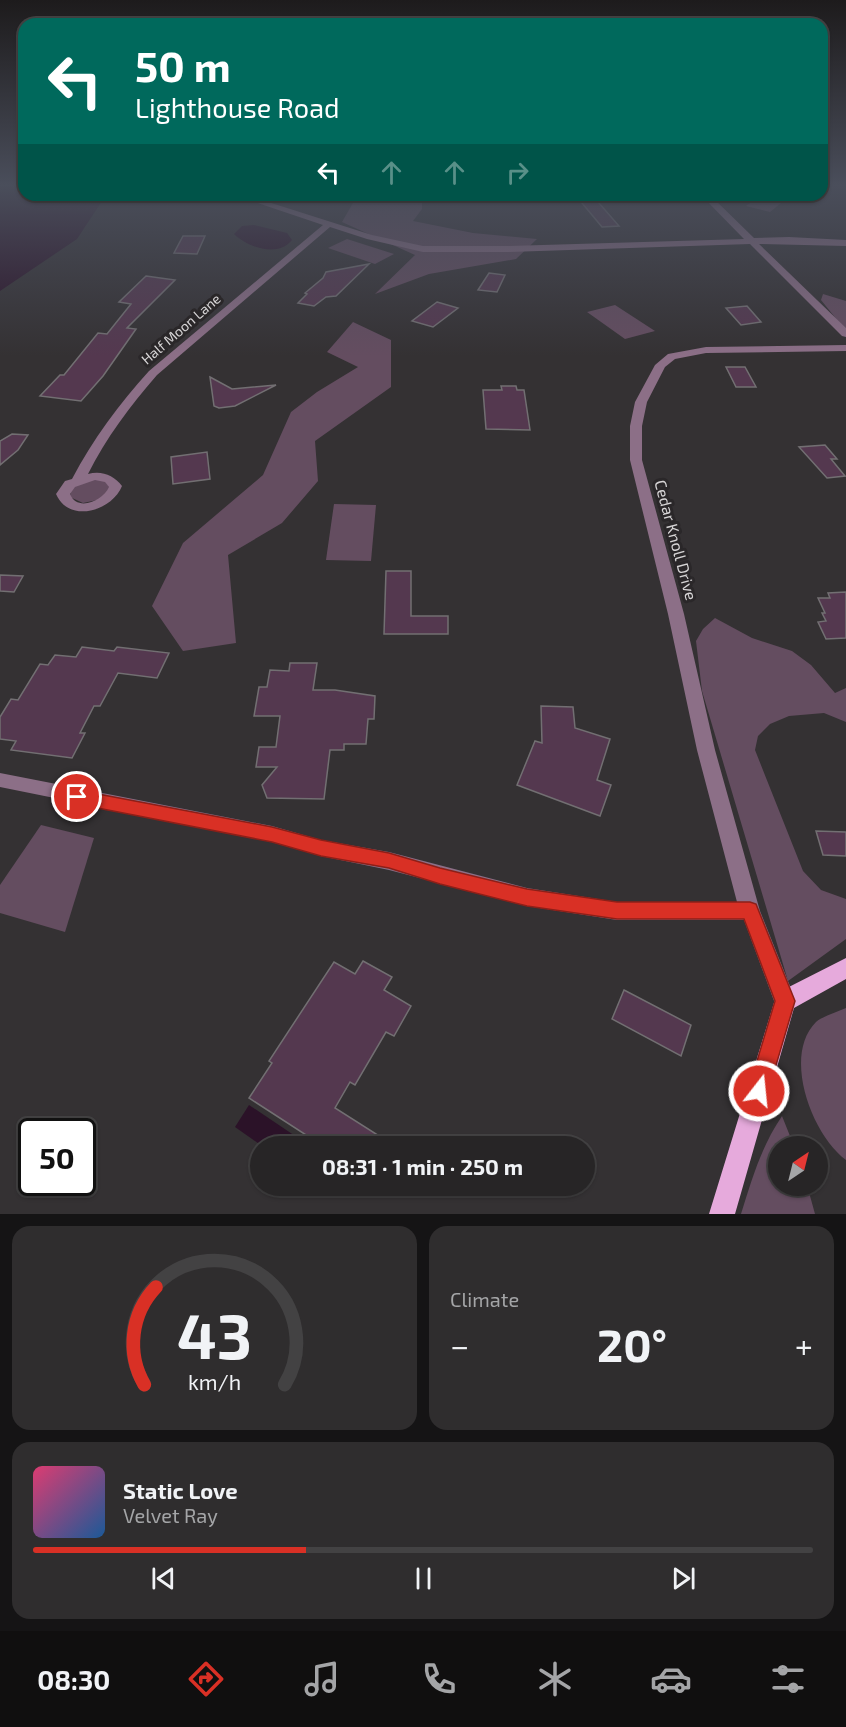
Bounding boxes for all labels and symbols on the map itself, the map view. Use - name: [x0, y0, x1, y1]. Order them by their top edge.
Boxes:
- street label: Half Moon Lane: [138, 290, 224, 368]
- street label: Cedar Knoll Drive: [651, 478, 702, 602]
- pin: [51, 771, 102, 822]
- position arrow: [727, 1059, 791, 1123]
- speed limit sign: 50: [18, 1118, 96, 1196]
- north arrow: [768, 1136, 828, 1196]

